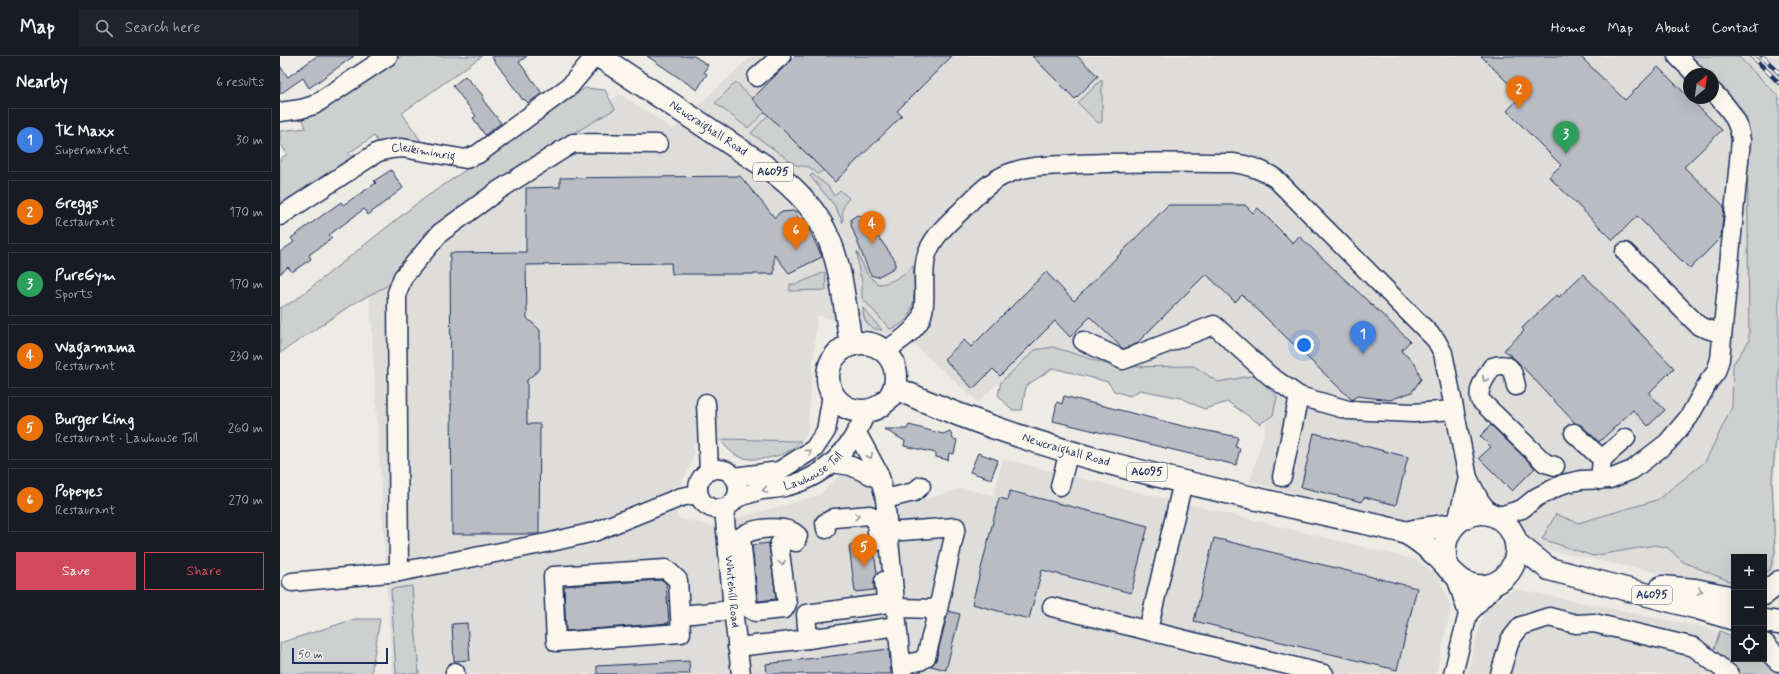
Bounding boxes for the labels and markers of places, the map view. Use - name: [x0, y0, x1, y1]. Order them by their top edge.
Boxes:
- pin: 2: [1506, 76, 1532, 109]
- pin: 3: [1553, 121, 1579, 154]
- pin: 4: [859, 211, 885, 244]
- pin: 6: [783, 217, 809, 250]
- pin: 1: [1350, 321, 1376, 354]
- pin: 5: [851, 534, 877, 567]

